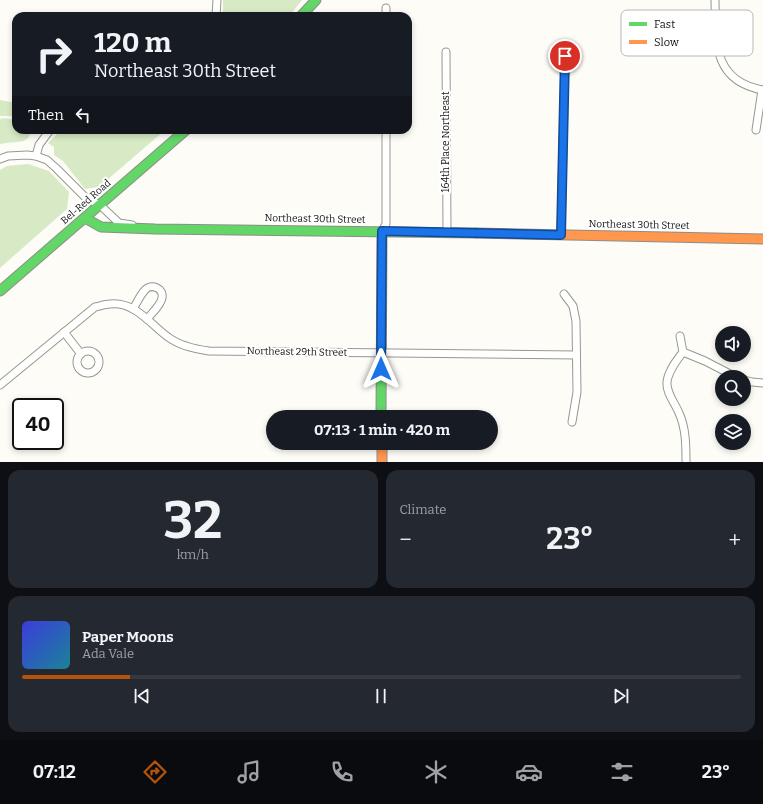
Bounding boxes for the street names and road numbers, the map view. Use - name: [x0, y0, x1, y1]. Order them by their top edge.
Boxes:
- street label: 164th Place Northeast: [440, 91, 452, 193]
- street label: Bel-Red Road: [58, 177, 114, 227]
- street label: Northeast 30th Street: [264, 212, 366, 226]
- street label: Northeast 30th Street: [588, 218, 690, 232]
- street label: Northeast 29th Street: [247, 345, 348, 359]

